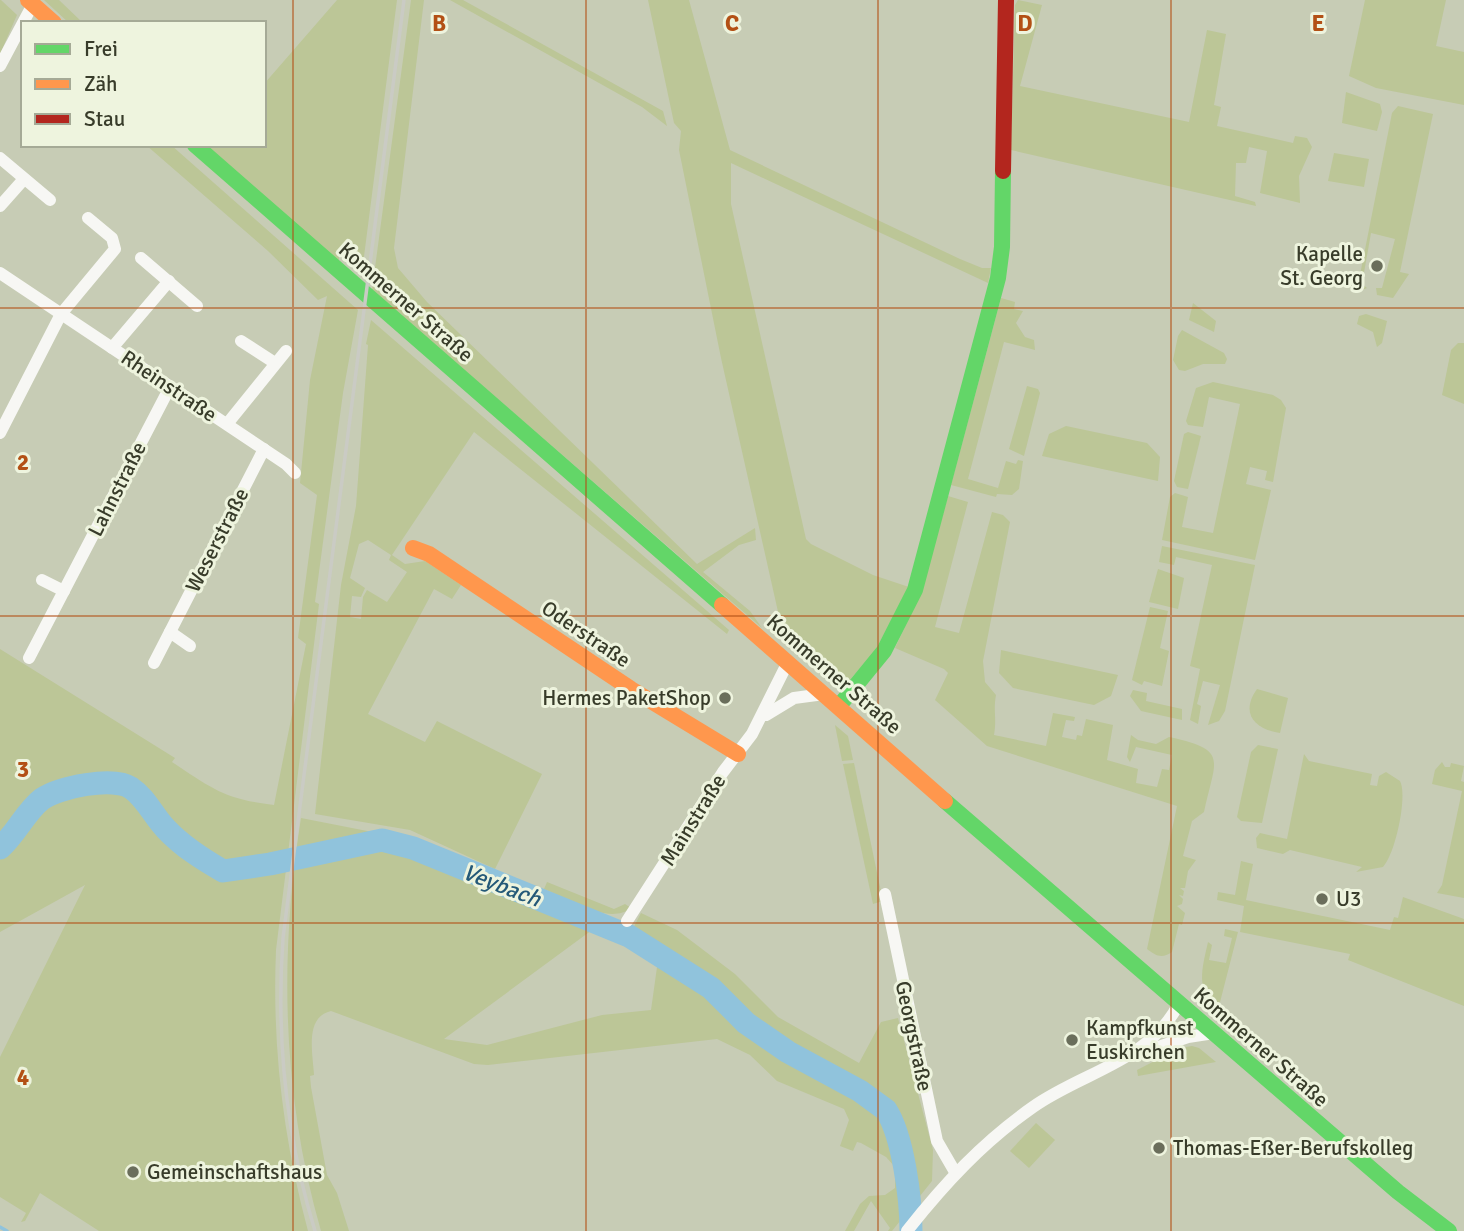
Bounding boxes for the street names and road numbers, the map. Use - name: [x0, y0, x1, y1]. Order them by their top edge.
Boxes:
- street label: Kommerner Straße: [333, 236, 479, 368]
- street label: Rheinstraße: [116, 344, 222, 428]
- street label: Lahnstraße: [82, 437, 152, 541]
- street label: Weserstraße: [180, 484, 254, 596]
- street label: Oderstraße: [537, 595, 635, 673]
- street label: Kommerner Straße: [761, 608, 907, 740]
- street label: Mainstraße: [655, 769, 731, 871]
- street label: Georgstraße: [890, 979, 938, 1093]
- street label: Kommerner Straße: [1188, 981, 1334, 1113]

